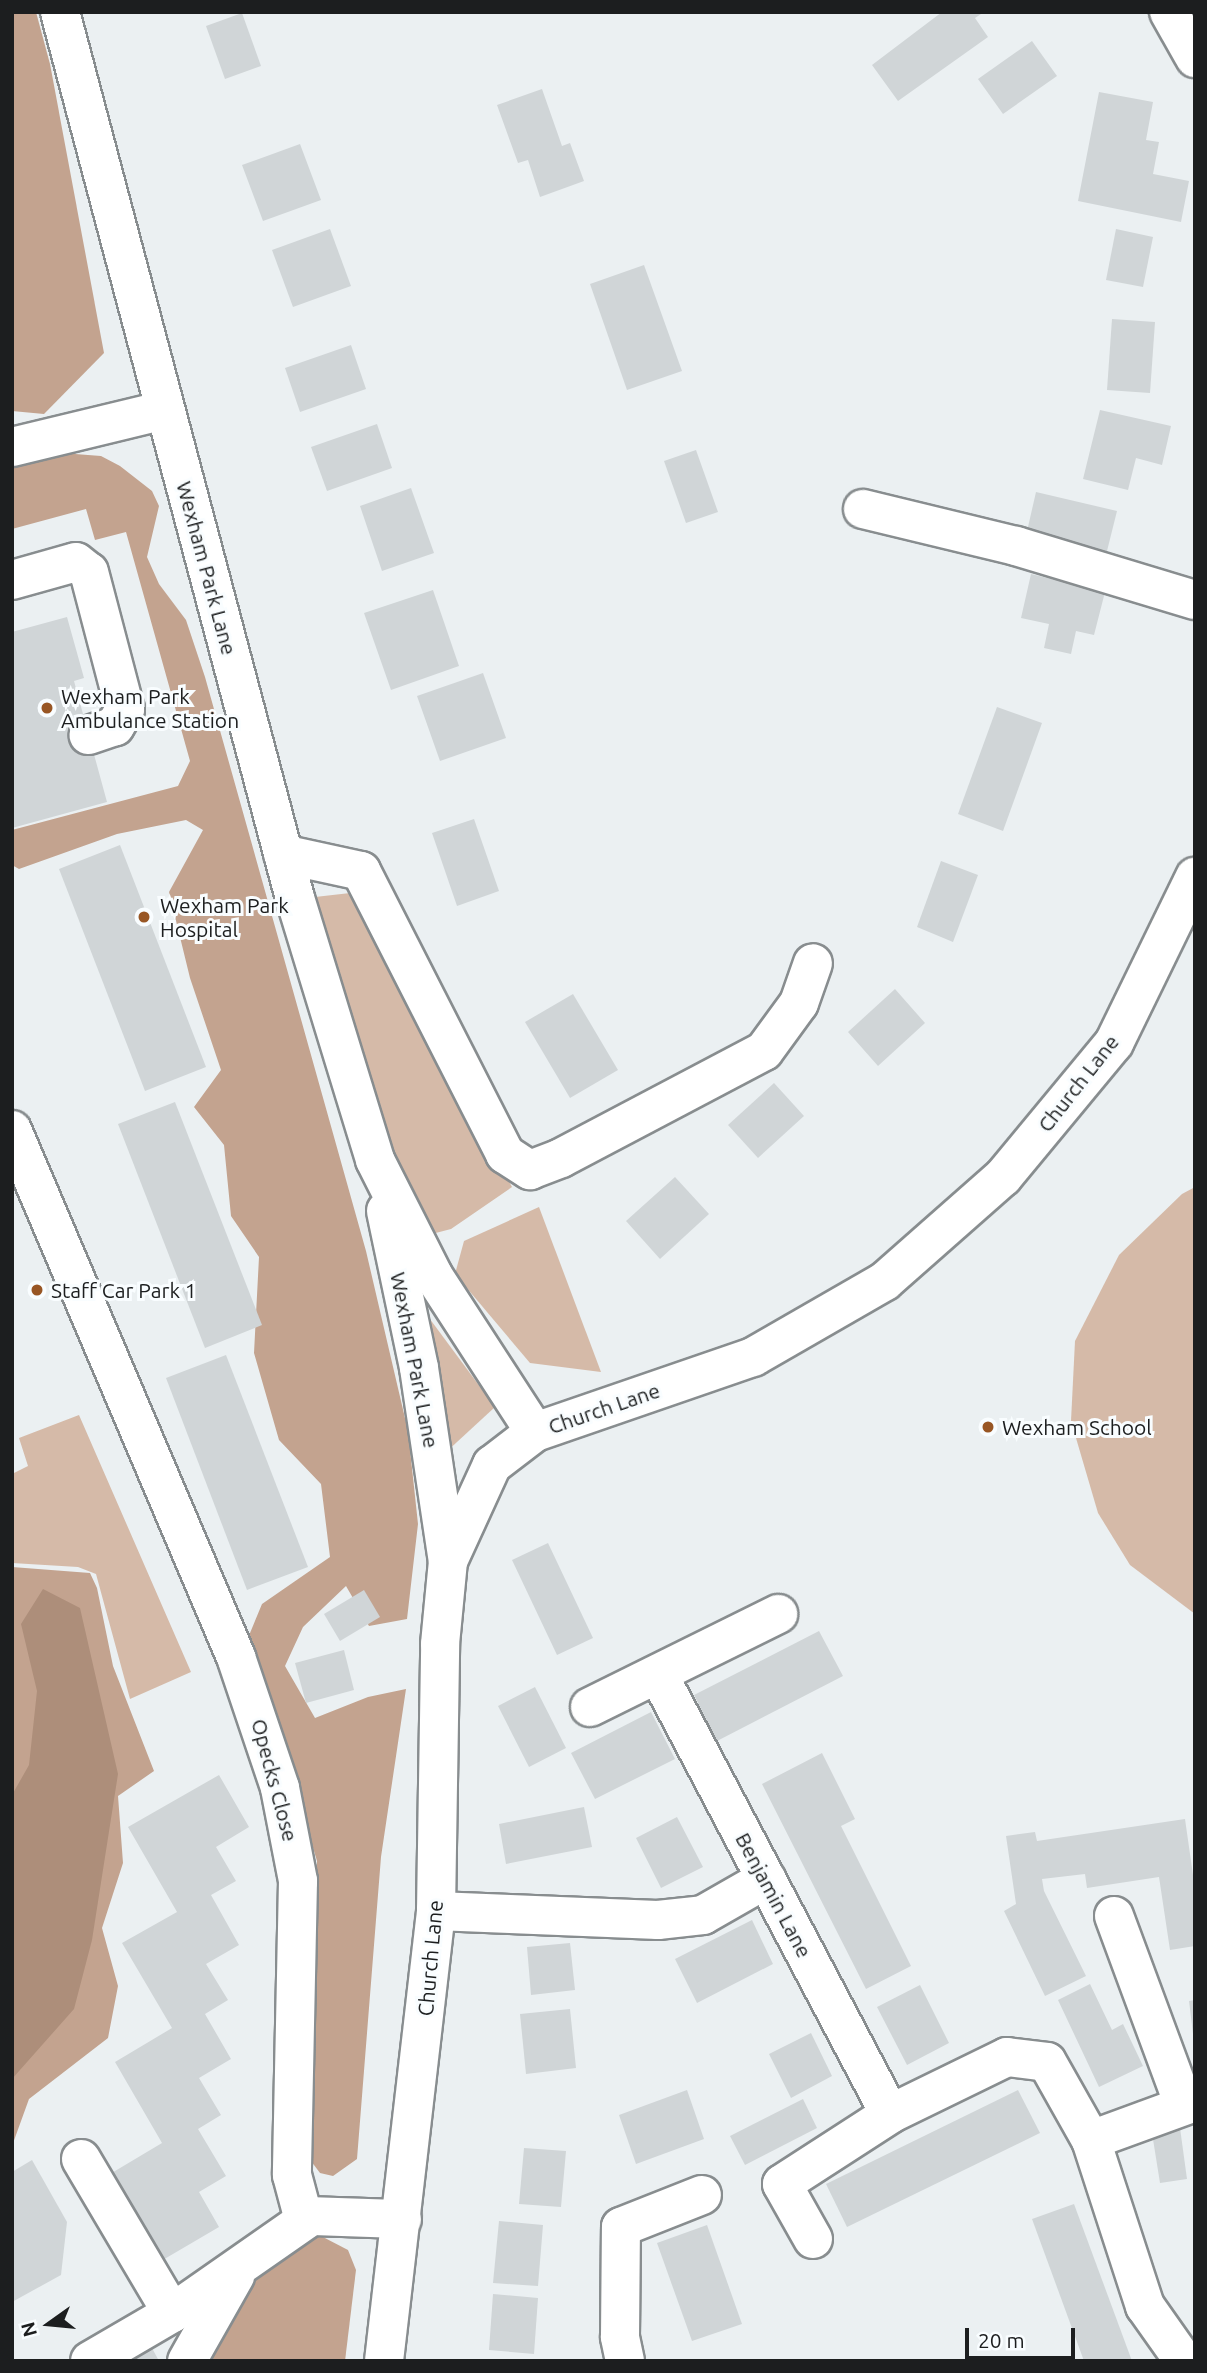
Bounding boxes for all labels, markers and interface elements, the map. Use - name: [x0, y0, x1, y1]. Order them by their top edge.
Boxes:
- street label: Wexham Park Lane: [172, 478, 242, 658]
- place label: Wexham Park Ambulance Station: [61, 683, 239, 733]
- marker: Wexham Park Ambulance Station: [39, 700, 55, 716]
- place label: Wexham Park Hospital: [160, 892, 289, 942]
- marker: Wexham Park Hospital: [134, 907, 154, 927]
- street label: Church Lane: [1032, 1029, 1124, 1137]
- street label: Wexham Park Lane: [386, 1270, 444, 1450]
- place label: Staff Car Park 1: [51, 1277, 197, 1303]
- marker: Staff Car Park 1: [29, 1282, 45, 1298]
- street label: Church Lane: [545, 1377, 663, 1439]
- place label: Wexham School: [1002, 1414, 1152, 1440]
- marker: Wexham School: [980, 1419, 996, 1435]
- street label: Opecks Close: [247, 1716, 303, 1844]
- street label: Benjamin Lane: [730, 1828, 818, 1962]
- street label: Church Lane: [412, 1899, 448, 2017]
- north arrow: [14, 2289, 84, 2359]
- scale bar: [969, 2314, 1079, 2358]
- text: N: [16, 2320, 41, 2339]
- text: 20 m: [978, 2328, 1025, 2352]

